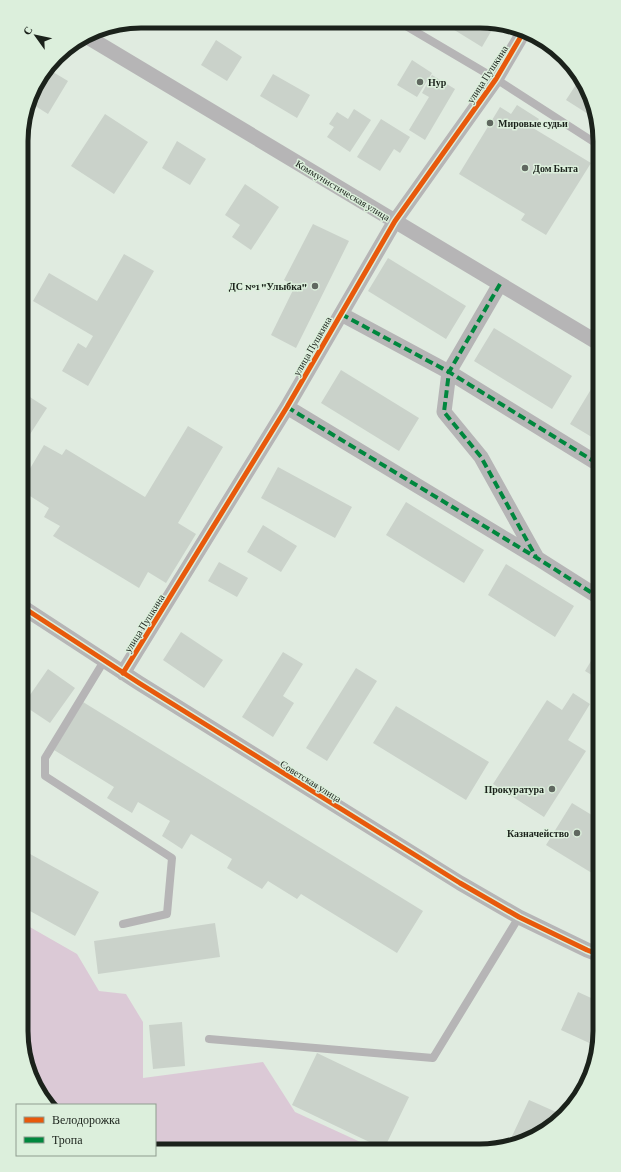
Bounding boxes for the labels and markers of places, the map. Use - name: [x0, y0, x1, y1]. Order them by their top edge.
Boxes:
- marker: Нур: [415, 77, 425, 87]
- place label: Нур: [428, 77, 447, 88]
- marker: Мировые судьи: [485, 118, 495, 128]
- place label: Мировые судьи: [498, 118, 568, 129]
- marker: Дом Быта: [520, 163, 530, 173]
- place label: Дом Быта: [533, 163, 578, 174]
- place label: ДС №1 "Улыбка": [229, 281, 307, 292]
- marker: ДС №1 "Улыбка": [310, 281, 320, 291]
- place label: Прокуратура: [484, 784, 544, 795]
- marker: Прокуратура: [547, 784, 557, 794]
- place label: Казначейство: [507, 828, 569, 839]
- marker: Казначейство: [572, 828, 582, 838]

